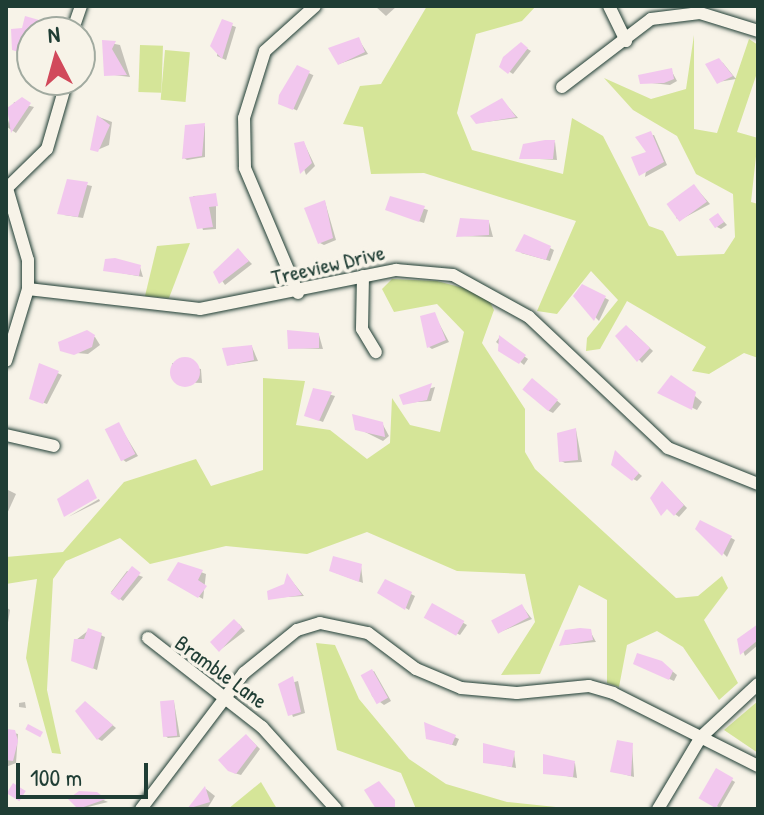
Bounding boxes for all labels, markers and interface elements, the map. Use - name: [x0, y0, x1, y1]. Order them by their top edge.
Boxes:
- north arrow: [16, 16, 96, 96]
- text: N: [46, 19, 61, 50]
- street label: Treeview Drive: [269, 239, 387, 291]
- street label: Bramble Lane: [170, 630, 272, 714]
- scale bar: [20, 747, 152, 797]
- text: 100 m: [30, 761, 82, 793]

